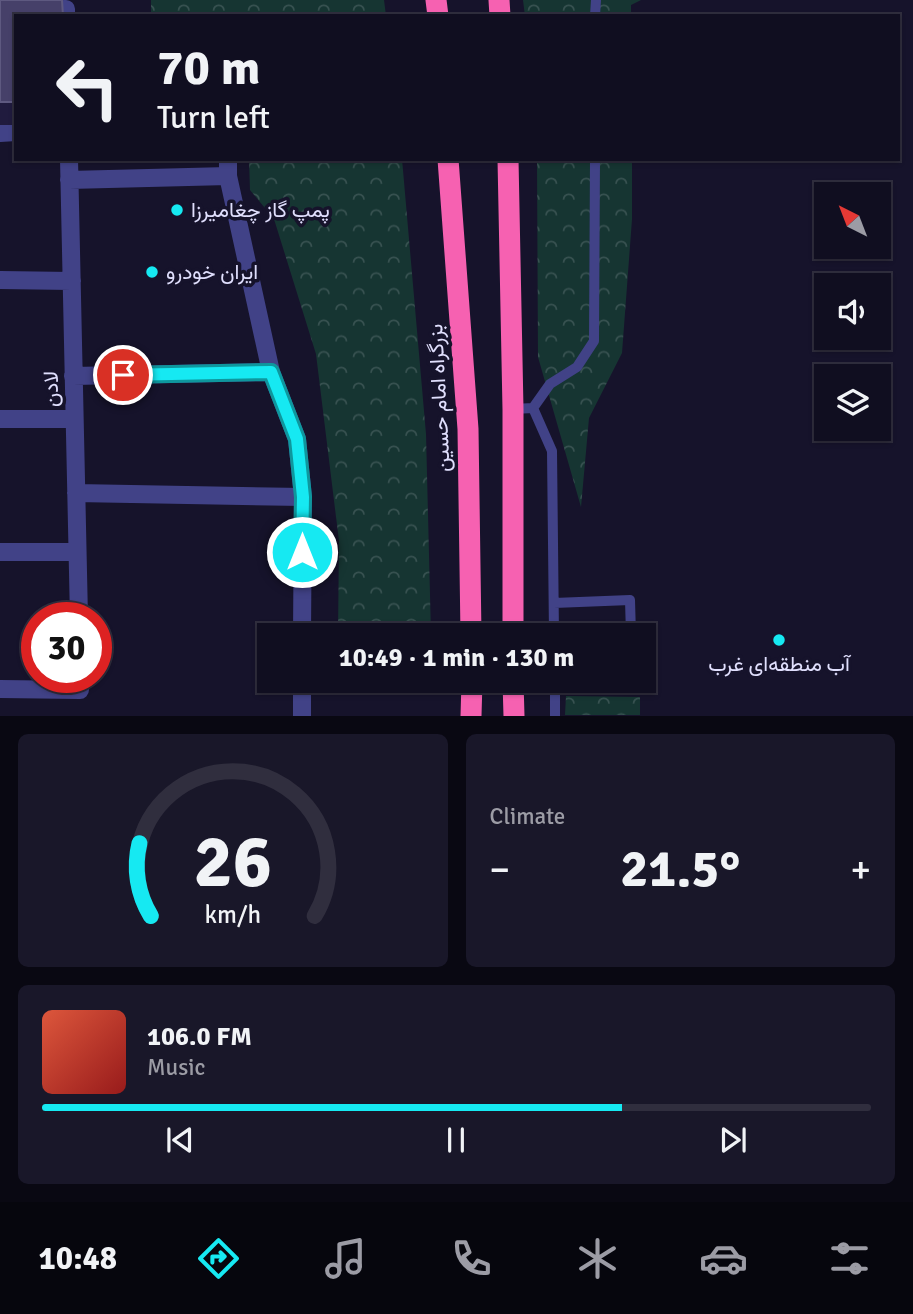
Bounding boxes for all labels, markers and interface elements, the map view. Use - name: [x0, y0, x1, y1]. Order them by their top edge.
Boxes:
- text: 70 m: [157, 38, 260, 98]
- icon: left: [42, 42, 133, 133]
- text: Turn left: [157, 98, 270, 137]
- north arrow: [814, 182, 891, 259]
- map controls: [814, 182, 891, 441]
- place label: پمپ گاز چغامیرزا: [191, 197, 330, 224]
- marker: پمپ گاز چغامیرزا: [169, 202, 185, 218]
- place label: ایران خودرو: [166, 259, 258, 285]
- marker: ایران خودرو: [144, 264, 160, 280]
- button: sound: [814, 273, 891, 350]
- street label: بزرگراه امام حسین: [422, 323, 457, 473]
- pin: [93, 345, 153, 405]
- icon: arrive: [104, 356, 142, 394]
- button: layers: [814, 364, 891, 441]
- street label: لادن: [38, 371, 64, 407]
- position arrow: [265, 515, 339, 589]
- speed limit sign: 30: [21, 602, 112, 693]
- marker: آب منطقه‌ای غرب: [771, 632, 787, 648]
- text: 10:49 · 1 min · 130 m: [339, 642, 574, 674]
- place label: آب منطقه‌ای غرب: [708, 651, 852, 677]
- text: Climate: [490, 802, 565, 831]
- text: 26: [193, 819, 272, 908]
- text: 21.5°: [620, 837, 740, 901]
- text: −: [490, 846, 510, 893]
- text: +: [850, 846, 871, 893]
- text: km/h: [204, 899, 261, 930]
- text: 106.0 FM: [147, 1021, 252, 1053]
- text: Music: [147, 1053, 205, 1082]
- icon: previous: [161, 1121, 199, 1159]
- icon: pause: [437, 1121, 475, 1159]
- icon: next: [714, 1121, 752, 1159]
- icon: directions: [194, 1234, 243, 1283]
- icon: music: [321, 1234, 370, 1283]
- icon: phone: [447, 1234, 496, 1283]
- icon: climate: [573, 1234, 622, 1283]
- icon: car: [699, 1234, 748, 1283]
- icon: filters: [825, 1234, 874, 1283]
- text: 10:48: [39, 1239, 117, 1278]

